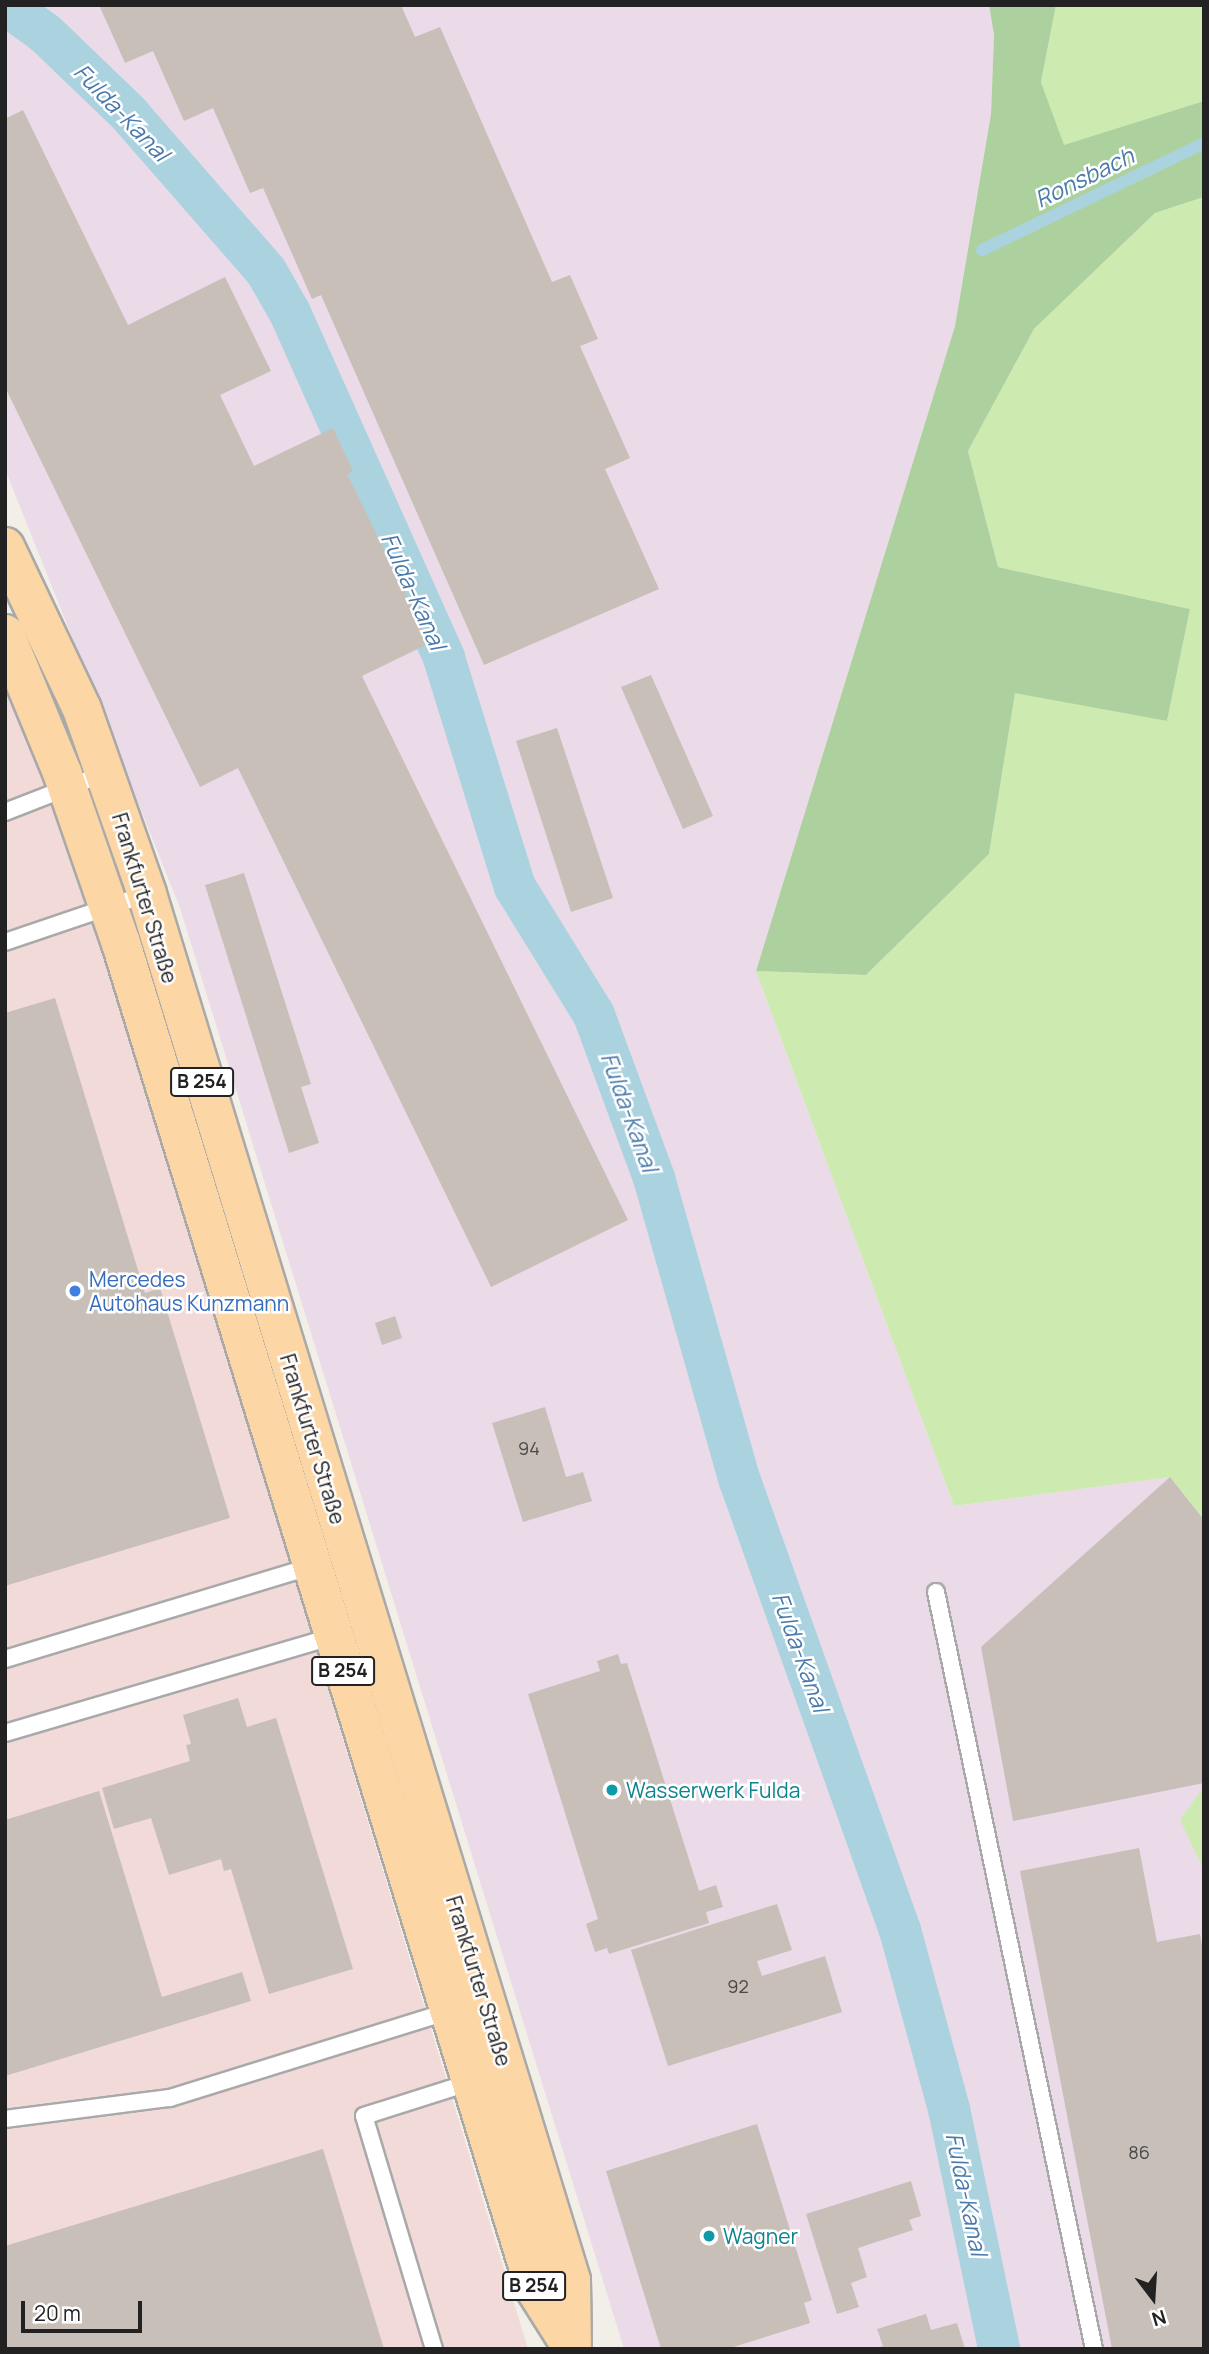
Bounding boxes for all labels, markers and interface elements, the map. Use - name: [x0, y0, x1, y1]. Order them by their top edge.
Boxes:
- water label: Fulda-Kanal: [69, 57, 175, 167]
- water label: Ronsbach: [1030, 141, 1138, 213]
- water label: Fulda-Kanal: [376, 528, 452, 654]
- street label: Frankfurter Straße: [107, 810, 183, 986]
- water label: Fulda-Kanal: [596, 1049, 664, 1175]
- road number: B 254: [169, 1066, 235, 1098]
- place label: Mercedes Autohaus Kunzmann: [89, 1266, 289, 1316]
- marker: Mercedes Autohaus Kunzmann: [67, 1283, 83, 1299]
- street label: Frankfurter Straße: [275, 1351, 351, 1527]
- house number: 94: [518, 1437, 540, 1459]
- water label: Fulda-Kanal: [767, 1589, 835, 1715]
- road number: B 254: [310, 1656, 376, 1686]
- place label: Wasserwerk Fulda: [626, 1777, 800, 1803]
- marker: Wasserwerk Fulda: [604, 1782, 620, 1798]
- street label: Frankfurter Straße: [441, 1893, 517, 2069]
- house number: 92: [727, 1975, 749, 1997]
- water label: Fulda-Kanal: [941, 2130, 993, 2258]
- house number: 86: [1128, 2141, 1150, 2163]
- place label: Wagner: [723, 2223, 798, 2249]
- marker: Wagner: [701, 2228, 717, 2244]
- north arrow: [1118, 2263, 1188, 2333]
- road number: B 254: [501, 2270, 567, 2302]
- scale bar: [24, 2288, 145, 2332]
- text: 20 m: [34, 2299, 81, 2327]
- text: N: [1149, 2304, 1169, 2333]

